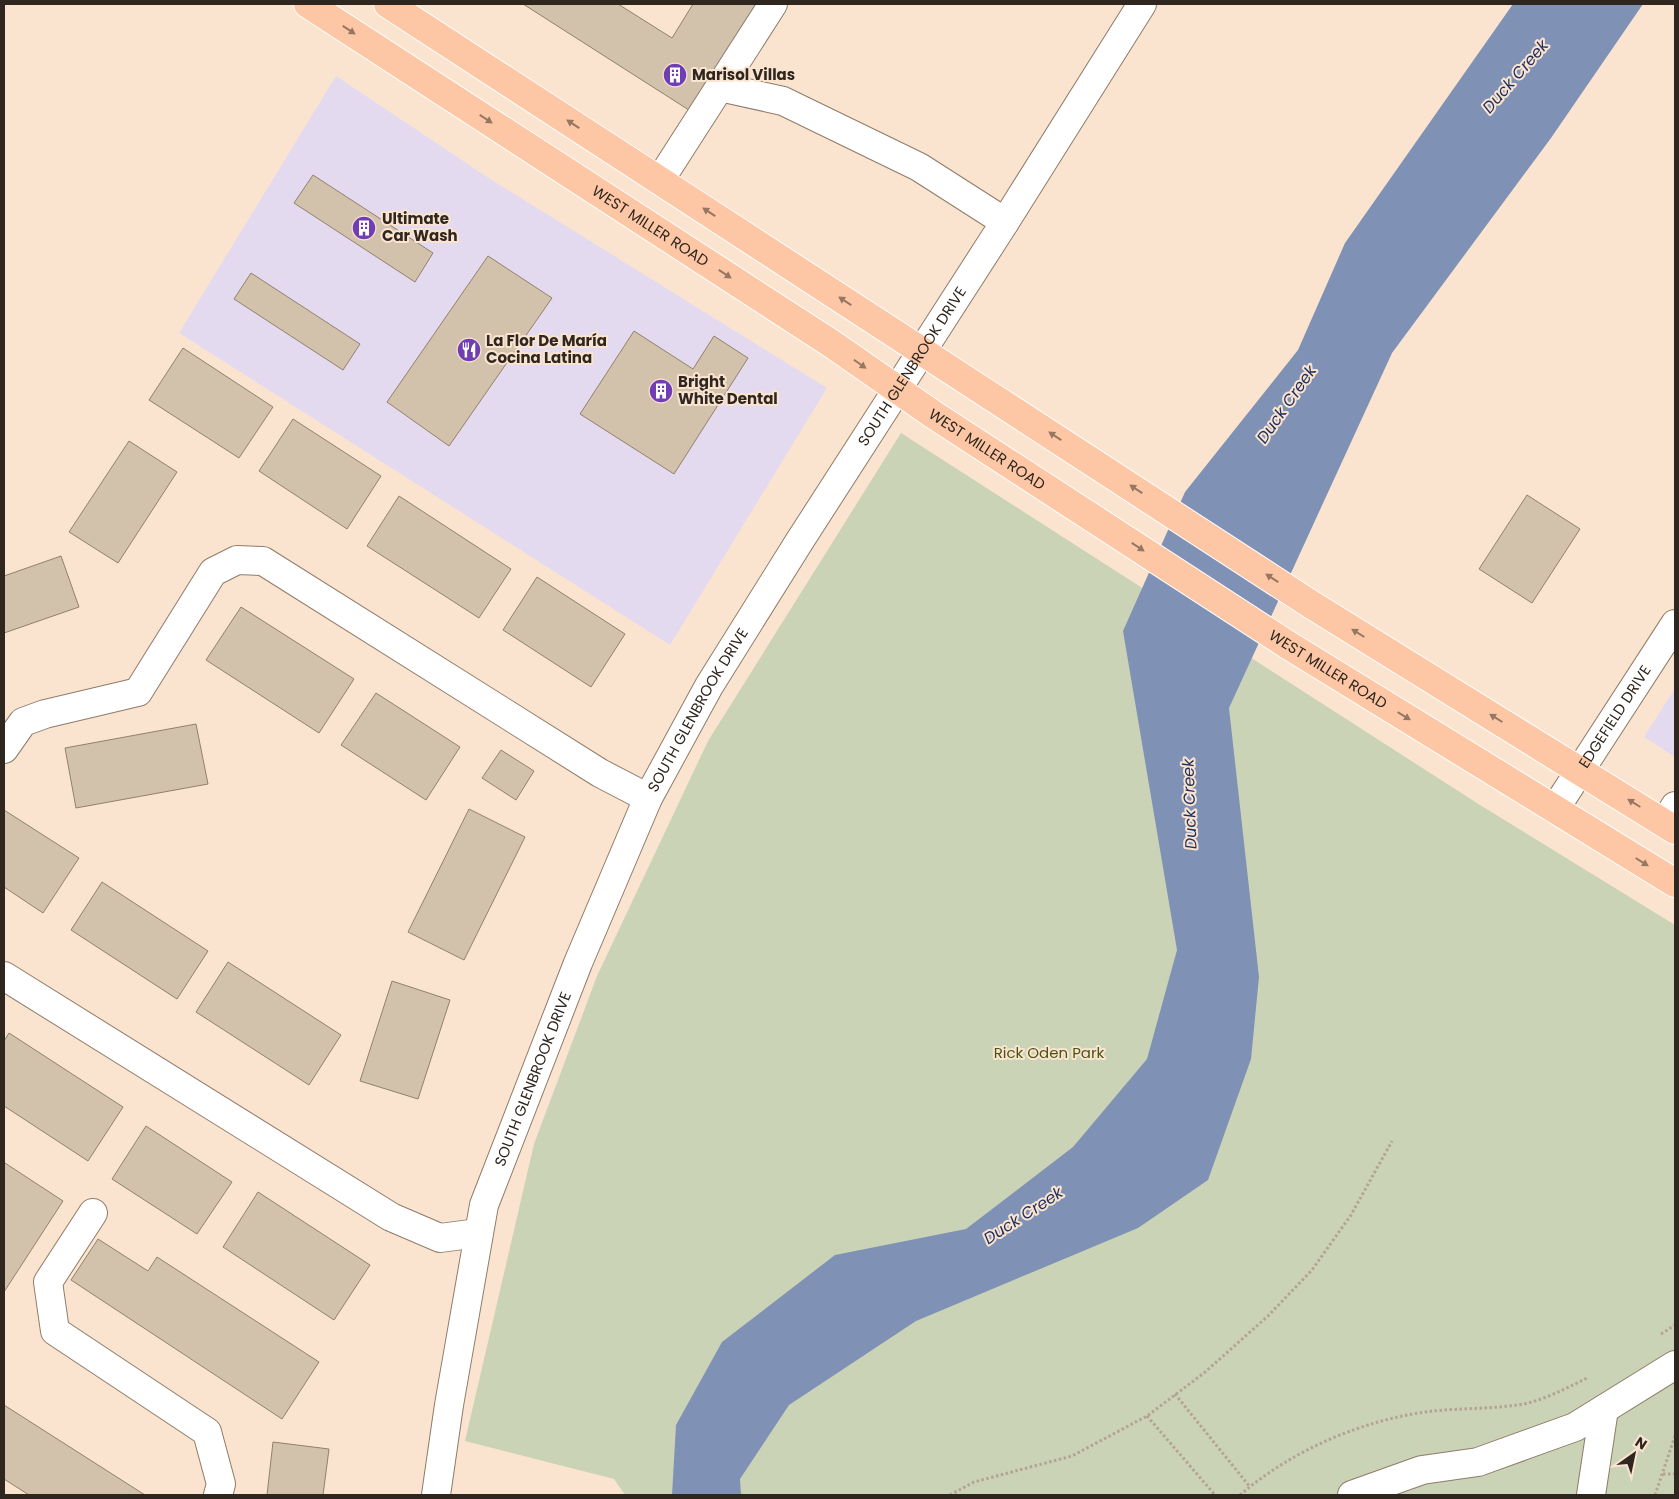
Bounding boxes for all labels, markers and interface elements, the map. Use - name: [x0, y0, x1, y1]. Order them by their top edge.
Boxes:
- one-way arrow: [343, 26, 356, 35]
- water label: Duck Creek: [1477, 34, 1554, 118]
- building icon: Marisol Villas: [662, 62, 688, 88]
- place label: Marisol Villas: [692, 64, 795, 85]
- one-way arrow: [479, 114, 492, 124]
- one-way arrow: [566, 119, 579, 128]
- street label: WEST MILLER ROAD: [588, 180, 713, 271]
- one-way arrow: [702, 207, 716, 217]
- place label: Ultimate Car Wash: [382, 208, 458, 246]
- building icon: Ultimate Car Wash: [351, 215, 377, 241]
- one-way arrow: [718, 269, 731, 279]
- street label: SOUTH GLENBROOK DRIVE: [852, 282, 971, 450]
- one-way arrow: [838, 296, 852, 305]
- place label: La Flor De María Cocina Latina: [486, 330, 607, 368]
- restaurant icon: La Flor De María Cocina Latina: [456, 337, 482, 363]
- one-way arrow: [853, 359, 867, 369]
- water label: Duck Creek: [1251, 360, 1322, 448]
- place label: Bright White Dental: [678, 371, 778, 409]
- building icon: Bright White Dental: [648, 378, 674, 404]
- street label: WEST MILLER ROAD: [925, 403, 1050, 495]
- one-way arrow: [1048, 431, 1062, 441]
- one-way arrow: [1129, 484, 1142, 494]
- one-way arrow: [1131, 542, 1145, 552]
- one-way arrow: [1265, 573, 1278, 583]
- street label: SOUTH GLENBROOK DRIVE: [642, 624, 753, 796]
- street label: WEST MILLER ROAD: [1265, 624, 1391, 714]
- one-way arrow: [1351, 628, 1364, 637]
- street label: EDGEFIELD DRIVE: [1573, 661, 1656, 772]
- one-way arrow: [1398, 712, 1411, 721]
- one-way arrow: [1490, 713, 1503, 722]
- water label: Duck Creek: [1176, 758, 1203, 850]
- one-way arrow: [1627, 799, 1641, 808]
- one-way arrow: [1635, 857, 1648, 867]
- street label: SOUTH GLENBROOK DRIVE: [489, 989, 576, 1169]
- park label: Rick Oden Park: [994, 1042, 1105, 1063]
- water label: Duck Creek: [979, 1181, 1068, 1250]
- north arrow: [1609, 1429, 1659, 1479]
- text: N: [1631, 1432, 1651, 1454]

